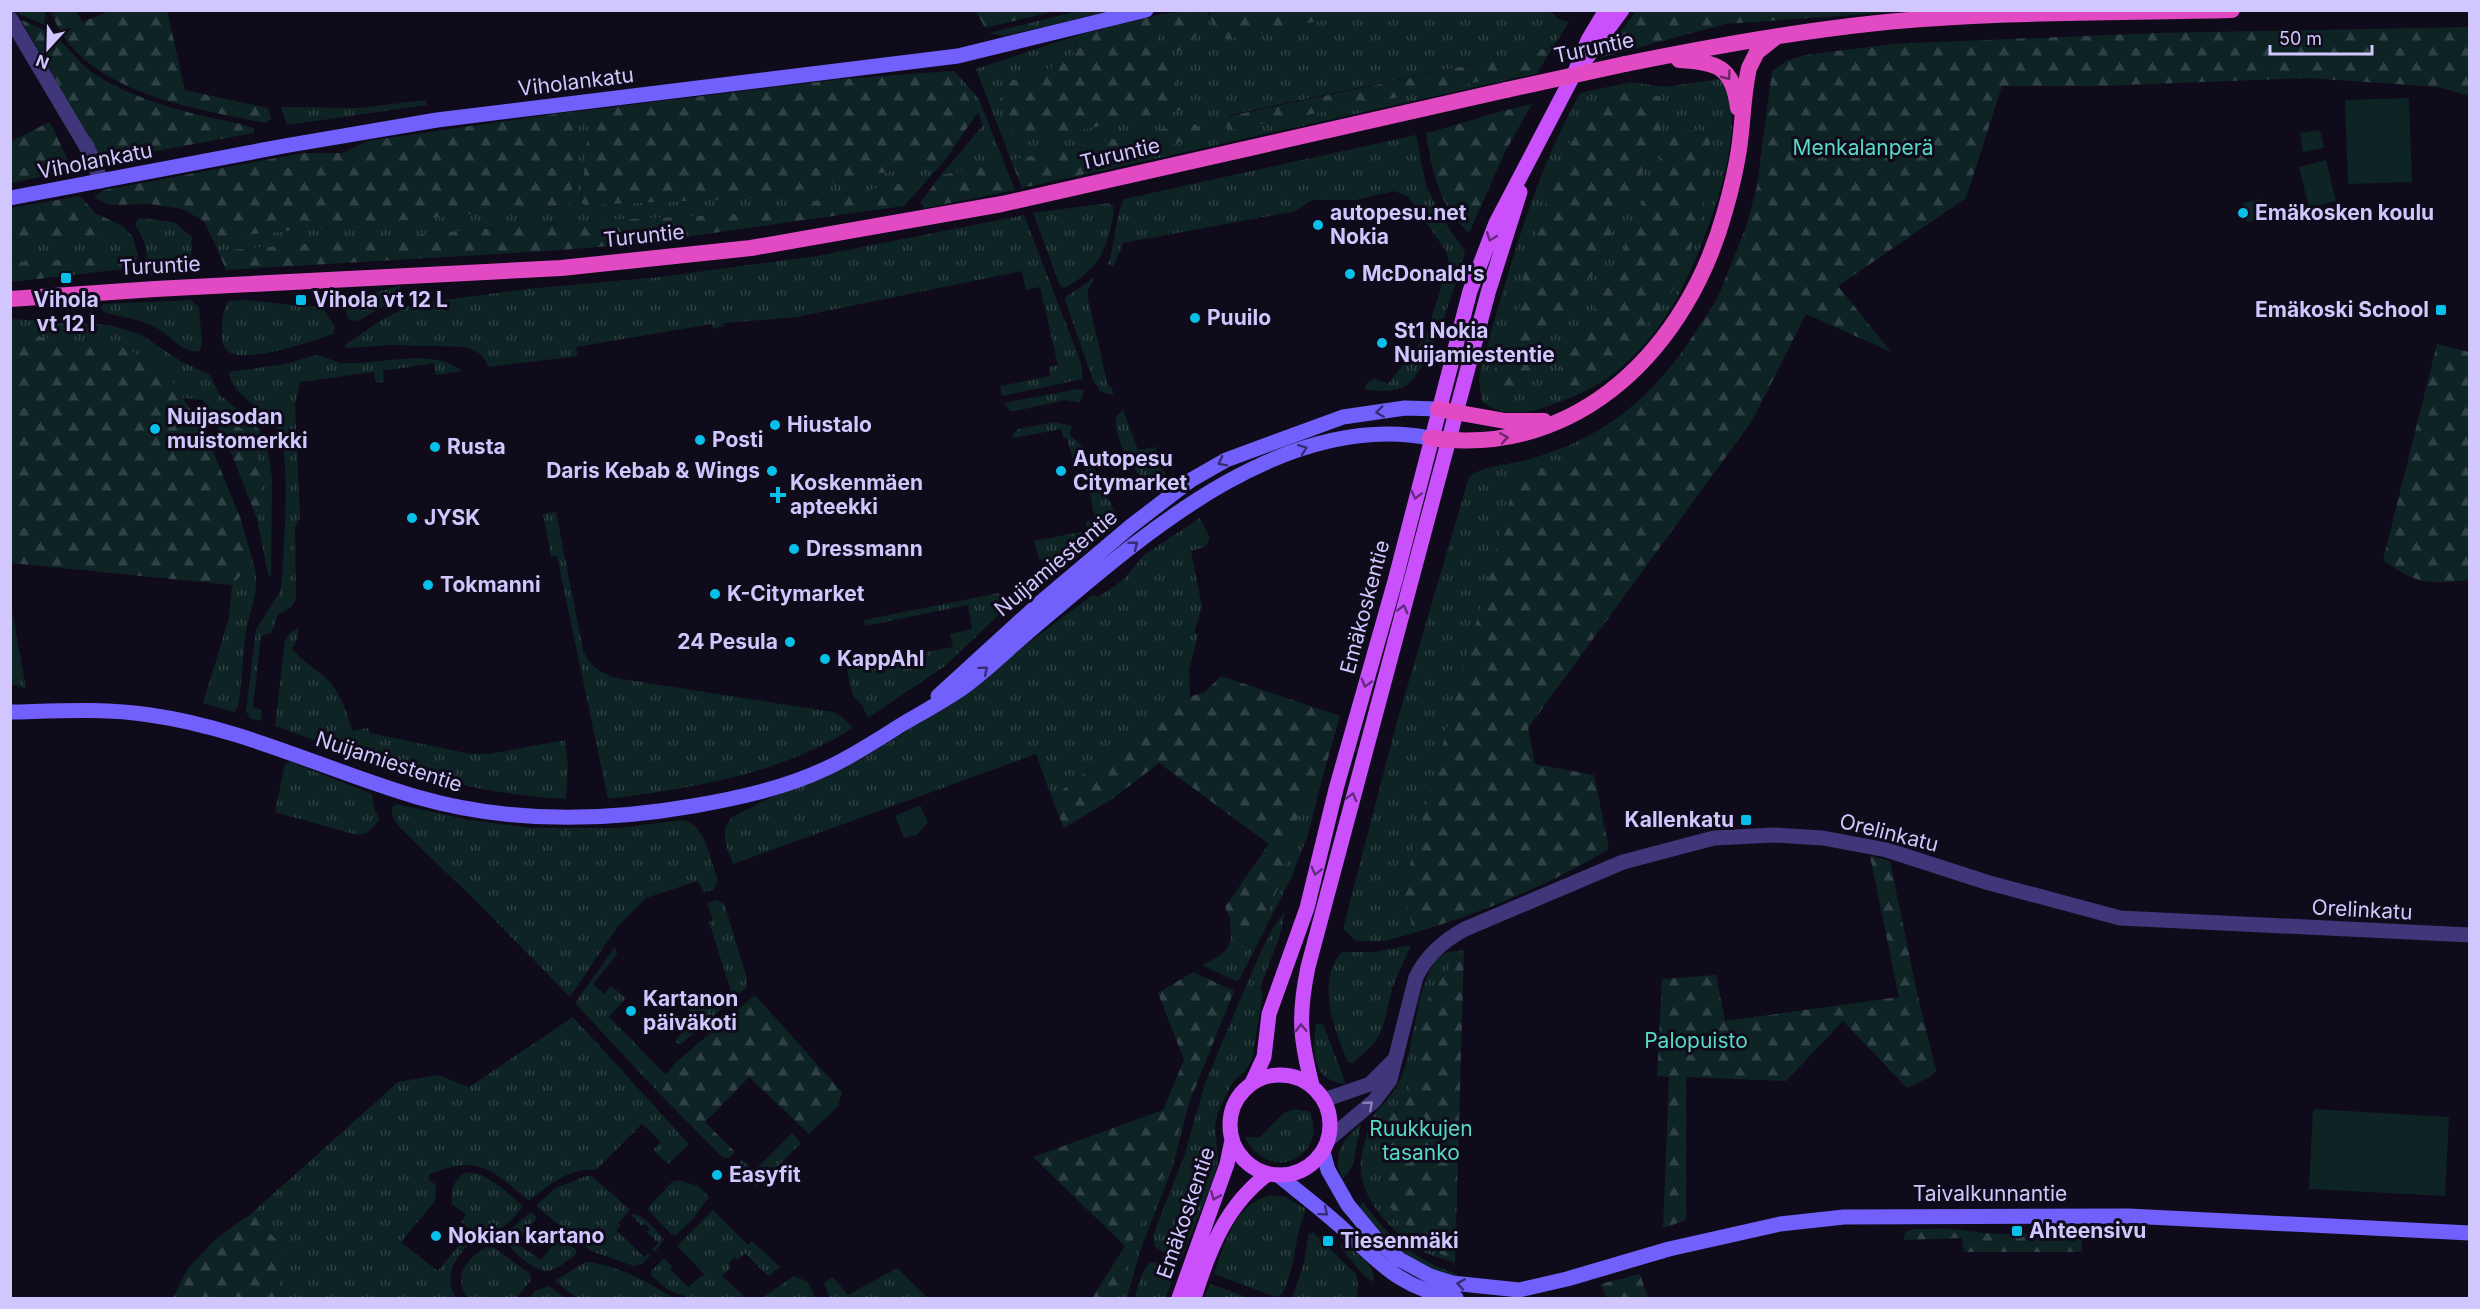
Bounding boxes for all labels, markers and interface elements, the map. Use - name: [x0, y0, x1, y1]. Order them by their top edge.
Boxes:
- north arrow: [18, 18, 78, 78]
- scale bar: [2270, 18, 2372, 56]
- street label: Turuntie: [1552, 27, 1636, 68]
- text: 50 m: [2279, 28, 2322, 49]
- text: N: [33, 50, 52, 73]
- street label: Viholankatu: [517, 62, 635, 101]
- one-way arrow: [1719, 69, 1730, 80]
- street label: Turuntie: [1077, 132, 1162, 175]
- park label: Menkalanperä: [1792, 135, 1934, 160]
- street label: Viholankatu: [35, 137, 154, 184]
- place label: autopesu.net Nokia: [1330, 200, 1467, 249]
- place label: Emäkosken koulu: [2255, 200, 2434, 225]
- marker: Emäkosken koulu: [2236, 206, 2250, 220]
- marker: autopesu.net Nokia: [1311, 218, 1325, 232]
- street label: Turuntie: [602, 219, 686, 252]
- one-way arrow: [1486, 230, 1498, 241]
- street label: Turuntie: [119, 251, 201, 280]
- place label: McDonald's: [1362, 261, 1485, 286]
- marker: McDonald's: [1343, 267, 1357, 281]
- marker: Vihola vt 12 I: [59, 271, 73, 285]
- place label: Vihola vt 12 I: [33, 287, 99, 336]
- place label: Vihola vt 12 L: [313, 287, 448, 312]
- marker: Vihola vt 12 L: [294, 293, 308, 307]
- place label: Emäkoski School: [2255, 297, 2429, 322]
- marker: Emäkoski School: [2434, 303, 2448, 317]
- place label: Puuilo: [1207, 305, 1271, 330]
- marker: Puuilo: [1188, 311, 1202, 325]
- place label: St1 Nokia Nuijamiestentie: [1394, 318, 1555, 367]
- marker: St1 Nokia Nuijamiestentie: [1375, 336, 1389, 350]
- place label: Nuijasodan muistomerkki: [167, 404, 308, 453]
- one-way arrow: [1376, 405, 1385, 417]
- place label: Hiustalo: [787, 412, 872, 437]
- marker: Hiustalo: [768, 418, 782, 432]
- marker: Nuijasodan muistomerkki: [148, 422, 162, 436]
- place label: Posti: [712, 427, 763, 452]
- one-way arrow: [1500, 432, 1509, 444]
- marker: Posti: [693, 433, 707, 447]
- place label: Rusta: [447, 434, 506, 459]
- marker: Rusta: [428, 440, 442, 454]
- one-way arrow: [1297, 444, 1307, 457]
- place label: Autopesu Citymarket: [1073, 446, 1187, 495]
- one-way arrow: [1218, 455, 1229, 466]
- place label: Daris Kebab & Wings: [546, 458, 760, 483]
- marker: Daris Kebab & Wings: [765, 464, 779, 478]
- marker: Autopesu Citymarket: [1054, 464, 1068, 478]
- place label: Koskenmäen apteekki: [790, 470, 923, 519]
- marker: Koskenmäen apteekki: [771, 488, 785, 502]
- one-way arrow: [1411, 489, 1423, 500]
- street label: Nuijamiestentie: [989, 504, 1122, 621]
- place label: JYSK: [424, 505, 480, 530]
- marker: JYSK: [405, 511, 419, 525]
- place label: Dressmann: [806, 536, 923, 561]
- street label: Emäkoskentie: [1335, 537, 1394, 676]
- one-way arrow: [1127, 541, 1138, 552]
- marker: Dressmann: [787, 542, 801, 556]
- place label: Tokmanni: [440, 572, 541, 597]
- marker: Tokmanni: [421, 578, 435, 592]
- place label: K-Citymarket: [727, 581, 865, 606]
- marker: K-Citymarket: [708, 587, 722, 601]
- one-way arrow: [1396, 604, 1408, 615]
- place label: 24 Pesula: [677, 629, 778, 654]
- marker: 24 Pesula: [783, 635, 797, 649]
- place label: KappAhl: [837, 646, 925, 671]
- marker: KappAhl: [818, 652, 832, 666]
- one-way arrow: [977, 666, 988, 677]
- one-way arrow: [1361, 677, 1373, 688]
- street label: Nuijamiestentie: [313, 726, 466, 797]
- one-way arrow: [1345, 792, 1358, 802]
- place label: Kallenkatu: [1625, 807, 1734, 832]
- street label: Orelinkatu: [1837, 808, 1941, 857]
- marker: Kallenkatu: [1739, 813, 1753, 827]
- one-way arrow: [1310, 866, 1323, 876]
- street label: Orelinkatu: [2311, 894, 2413, 925]
- place label: Kartanon päiväkoti: [643, 986, 738, 1035]
- marker: Kartanon päiväkoti: [624, 1004, 638, 1018]
- one-way arrow: [1294, 1023, 1307, 1032]
- park label: Palopuisto: [1644, 1028, 1748, 1053]
- one-way arrow: [1362, 1101, 1373, 1112]
- park label: Ruukkujen tasanko: [1369, 1116, 1473, 1165]
- street label: Emäkoskentie: [1151, 1144, 1220, 1282]
- place label: Easyfit: [729, 1162, 801, 1187]
- marker: Easyfit: [710, 1168, 724, 1182]
- street label: Taivalkunnantie: [1913, 1181, 2067, 1206]
- one-way arrow: [1210, 1190, 1223, 1201]
- one-way arrow: [1317, 1205, 1328, 1216]
- place label: Ahteensivu: [2029, 1218, 2146, 1243]
- place label: Nokian kartano: [448, 1223, 604, 1248]
- marker: Ahteensivu: [2010, 1224, 2024, 1238]
- place label: Tiesenmäki: [1340, 1228, 1459, 1253]
- marker: Nokian kartano: [429, 1229, 443, 1243]
- marker: Tiesenmäki: [1321, 1234, 1335, 1248]
- one-way arrow: [1456, 1279, 1465, 1291]

